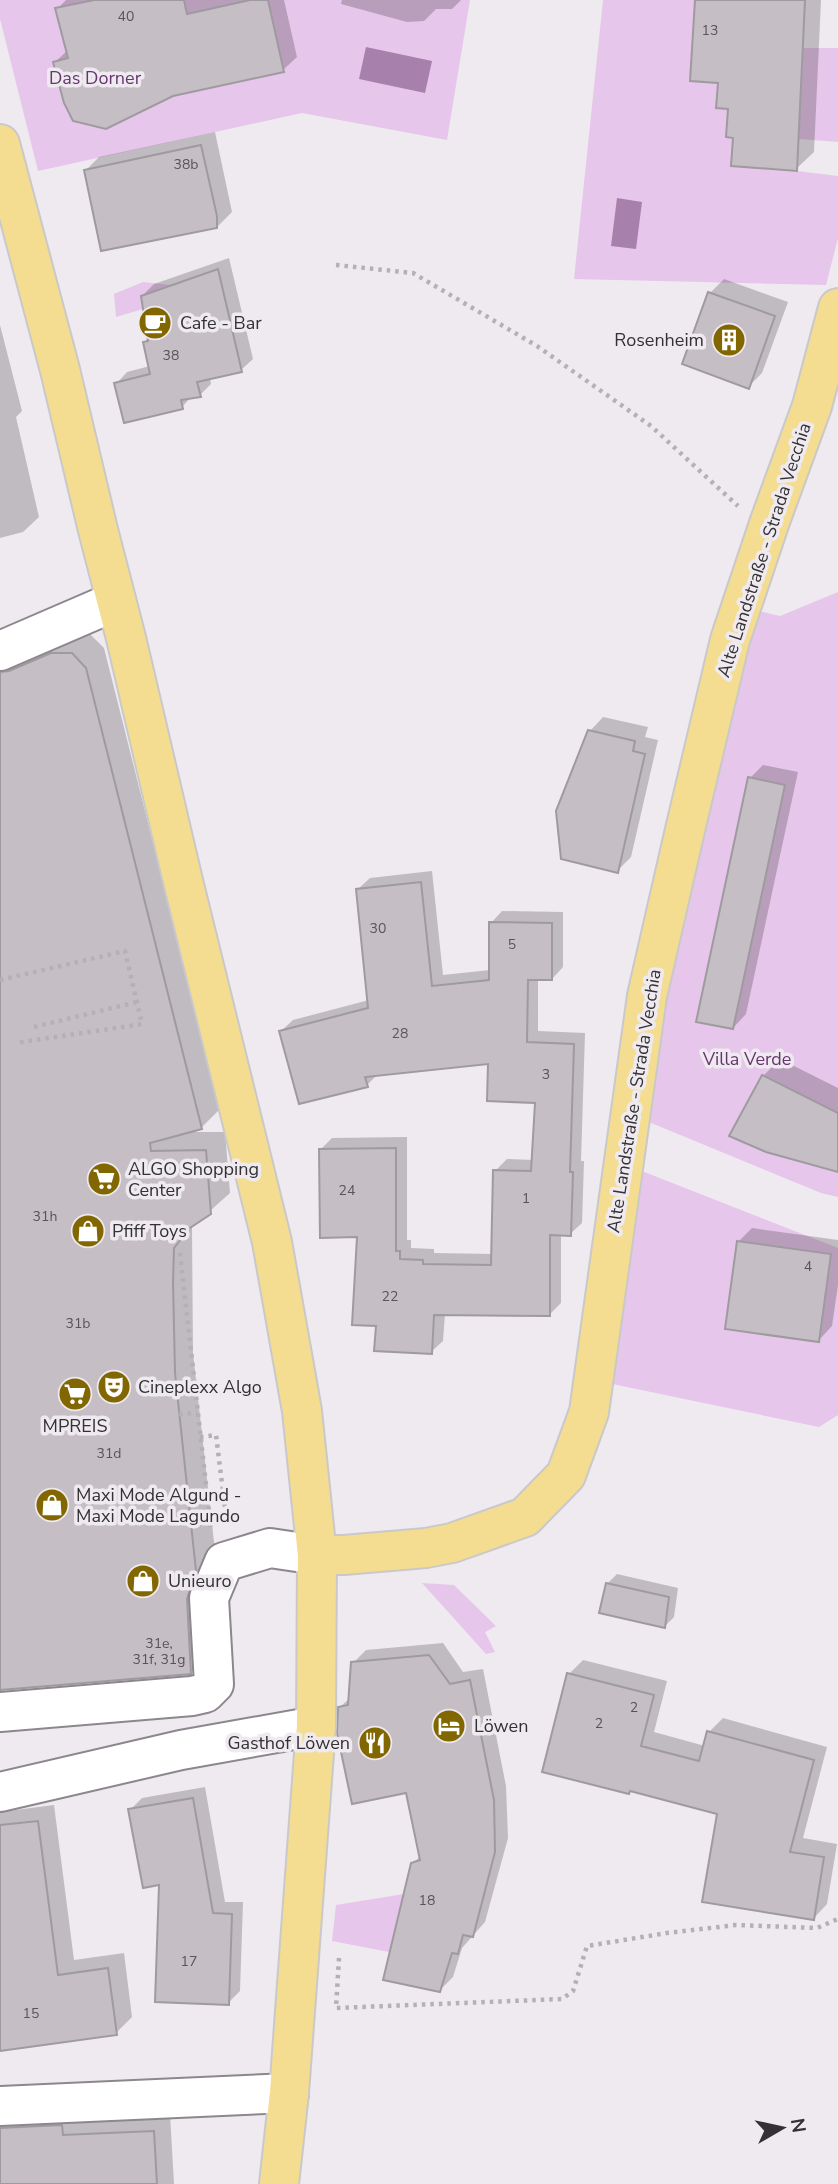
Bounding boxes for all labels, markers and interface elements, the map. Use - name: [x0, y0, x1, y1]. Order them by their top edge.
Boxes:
- house number: 40: [118, 7, 134, 26]
- house number: 13: [702, 21, 718, 40]
- park label: Das Dorner: [49, 66, 142, 90]
- house number: 38b: [174, 155, 198, 174]
- cafe icon: Cafe - Bar: [136, 304, 174, 342]
- place label: Cafe - Bar: [180, 311, 262, 335]
- building icon: Rosenheim: [710, 321, 748, 359]
- place label: Rosenheim: [614, 328, 704, 352]
- house number: 38: [163, 346, 179, 365]
- street label: Alte Landstraße - Strada Vecchia: [711, 420, 817, 680]
- house number: 30: [370, 919, 386, 938]
- house number: 5: [508, 935, 516, 954]
- street label: Alte Landstraße - Strada Vecchia: [601, 968, 667, 1234]
- house number: 28: [392, 1024, 408, 1043]
- park label: Villa Verde: [702, 1047, 791, 1071]
- house number: 3: [542, 1065, 550, 1084]
- place label: ALGO Shopping Center: [128, 1157, 259, 1202]
- supermarket icon: ALGO Shopping Center: [85, 1160, 123, 1198]
- house number: 24: [339, 1181, 355, 1200]
- house number: 1: [522, 1189, 530, 1208]
- house number: 31h: [33, 1207, 57, 1226]
- shop icon: Pfiff Toys: [69, 1212, 107, 1250]
- place label: Pfiff Toys: [112, 1219, 187, 1243]
- house number: 4: [804, 1257, 812, 1276]
- house number: 22: [382, 1287, 398, 1306]
- house number: 31b: [66, 1314, 90, 1333]
- theatre icon: Cineplexx Algo: [95, 1368, 133, 1406]
- supermarket icon: MPREIS: [56, 1375, 94, 1413]
- place label: Cineplexx Algo: [138, 1375, 262, 1399]
- place label: MPREIS: [43, 1414, 108, 1438]
- house number: 31d: [97, 1444, 121, 1463]
- place label: Maxi Mode Algund - Maxi Mode Lagundo: [76, 1483, 241, 1528]
- shop icon: Maxi Mode Algund - Maxi Mode Lagundo: [33, 1486, 71, 1524]
- shop icon: Unieuro: [124, 1562, 162, 1600]
- place label: Unieuro: [168, 1569, 232, 1593]
- house number: 31e, 31f, 31g: [133, 1634, 185, 1669]
- house number: 2: [630, 1698, 638, 1717]
- hotel icon: Löwen: [430, 1707, 468, 1745]
- place label: Löwen: [474, 1714, 528, 1738]
- house number: 2: [595, 1714, 603, 1733]
- restaurant icon: Gasthof Löwen: [356, 1724, 394, 1762]
- place label: Gasthof Löwen: [227, 1731, 350, 1755]
- house number: 18: [419, 1891, 435, 1910]
- house number: 17: [181, 1952, 197, 1971]
- house number: 15: [23, 2004, 39, 2023]
- north arrow: [747, 2093, 817, 2163]
- text: N: [784, 2116, 812, 2135]

